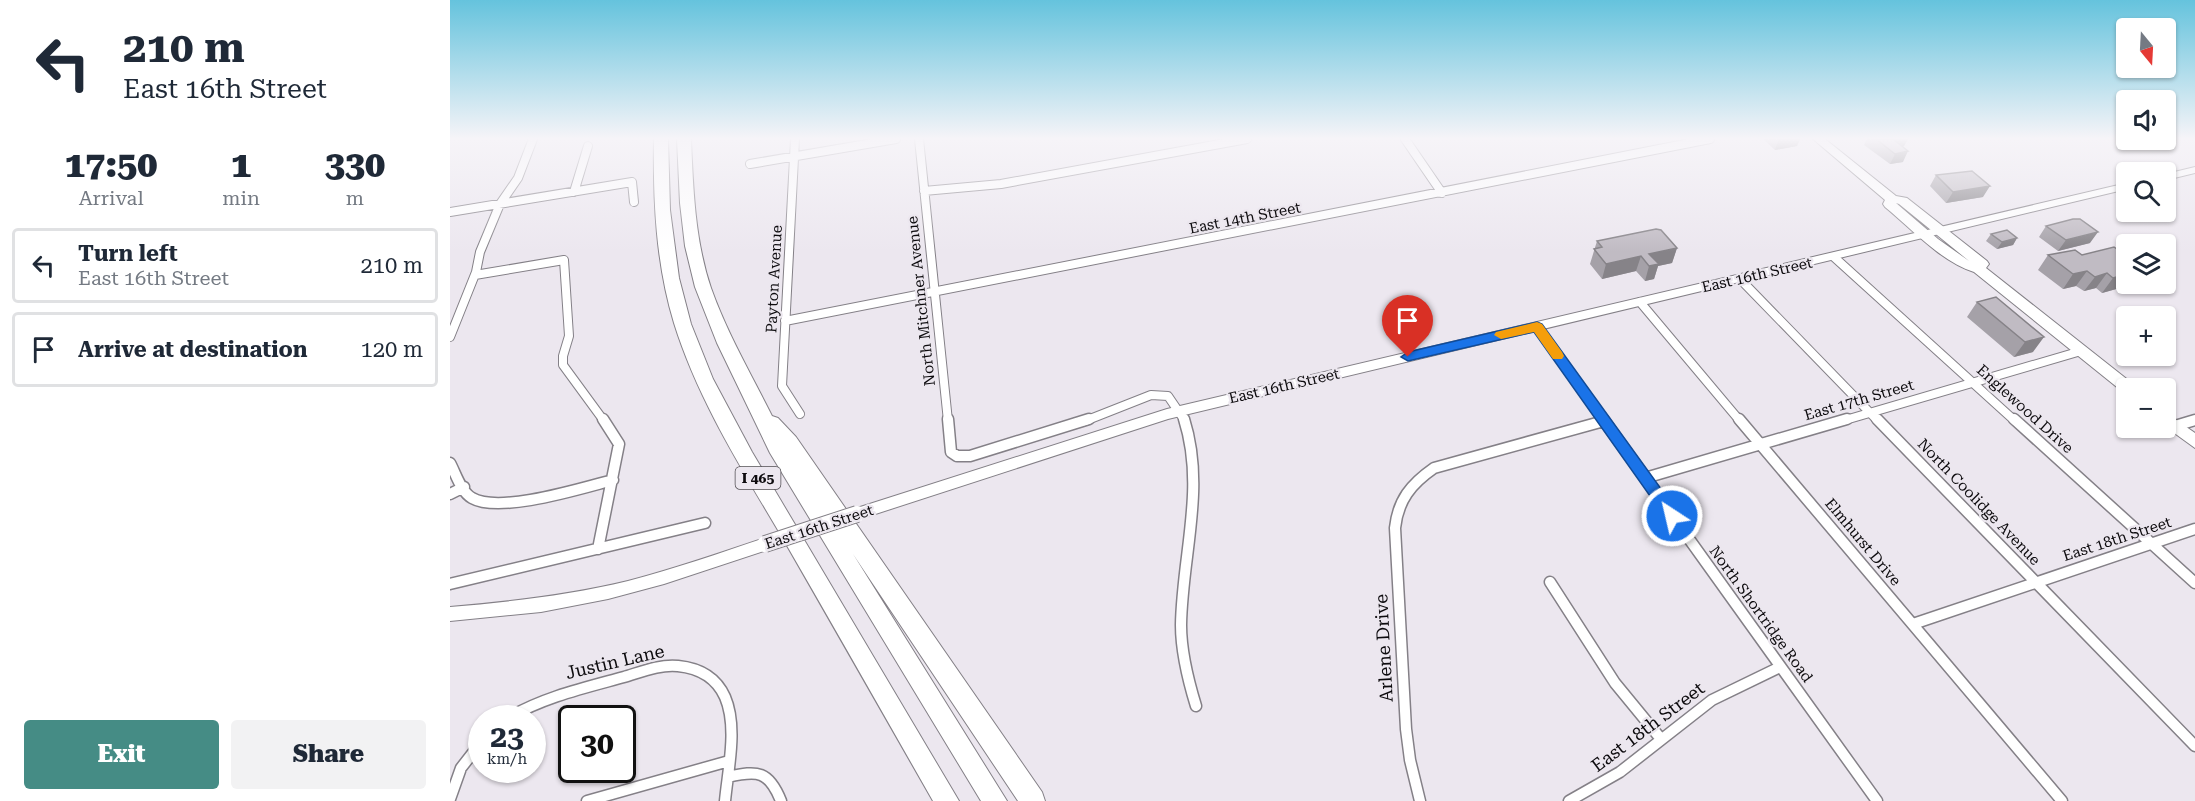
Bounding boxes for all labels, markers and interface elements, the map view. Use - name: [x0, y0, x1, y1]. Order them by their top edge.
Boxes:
- north arrow: [2116, 18, 2176, 78]
- map controls: [2116, 18, 2176, 438]
- text: 210 m: [123, 23, 245, 72]
- icon: left: [24, 24, 102, 102]
- text: East 16th Street: [123, 73, 327, 105]
- button: sound: [2116, 90, 2176, 150]
- text: 17:50: [65, 144, 157, 186]
- text: 1: [231, 144, 251, 186]
- text: 330: [325, 144, 385, 186]
- button: search: [2116, 162, 2176, 222]
- text: Arrival: [79, 186, 144, 210]
- text: min: [222, 186, 260, 210]
- text: m: [346, 186, 364, 210]
- street label: East 14th Street: [1188, 198, 1303, 238]
- street label: North Mitchner Avenue: [903, 215, 939, 387]
- street label: Payton Avenue: [762, 224, 786, 334]
- button: layers: [2116, 234, 2176, 294]
- text: Turn left: [78, 241, 178, 266]
- icon: left: [27, 249, 60, 282]
- text: 210 m: [360, 253, 423, 278]
- street label: East 16th Street: [1700, 253, 1815, 297]
- text: East 16th Street: [78, 266, 229, 290]
- pin: [1382, 295, 1433, 357]
- icon: arrive: [1391, 304, 1424, 337]
- button: +: [2116, 306, 2176, 366]
- icon: arrive: [27, 333, 60, 366]
- text: Arrive at destination: [78, 337, 307, 362]
- text: 120 m: [360, 337, 423, 362]
- street label: Englewood Drive: [1973, 361, 2077, 457]
- street label: East 16th Street: [1227, 364, 1342, 408]
- street label: East 17th Street: [1802, 376, 1916, 424]
- button: −: [2116, 378, 2176, 438]
- street label: North Coolidge Avenue: [1914, 435, 2044, 569]
- road number: I 465: [736, 467, 780, 489]
- position arrow: [1640, 484, 1704, 548]
- street label: Elmhurst Drive: [1821, 495, 1905, 589]
- street label: East 16th Street: [762, 501, 876, 553]
- street label: East 18th Street: [2060, 513, 2174, 565]
- street label: North Shortridge Road: [1705, 542, 1817, 686]
- street label: Arlene Drive: [1370, 593, 1397, 703]
- street label: Justin Lane: [563, 640, 667, 683]
- street label: East 18th Street: [1587, 677, 1709, 776]
- speed limit sign: 30: [558, 705, 636, 783]
- text: 23: [490, 719, 524, 754]
- button: Exit: [24, 720, 219, 789]
- button: Share: [231, 720, 426, 789]
- text: km/h: [487, 750, 527, 768]

